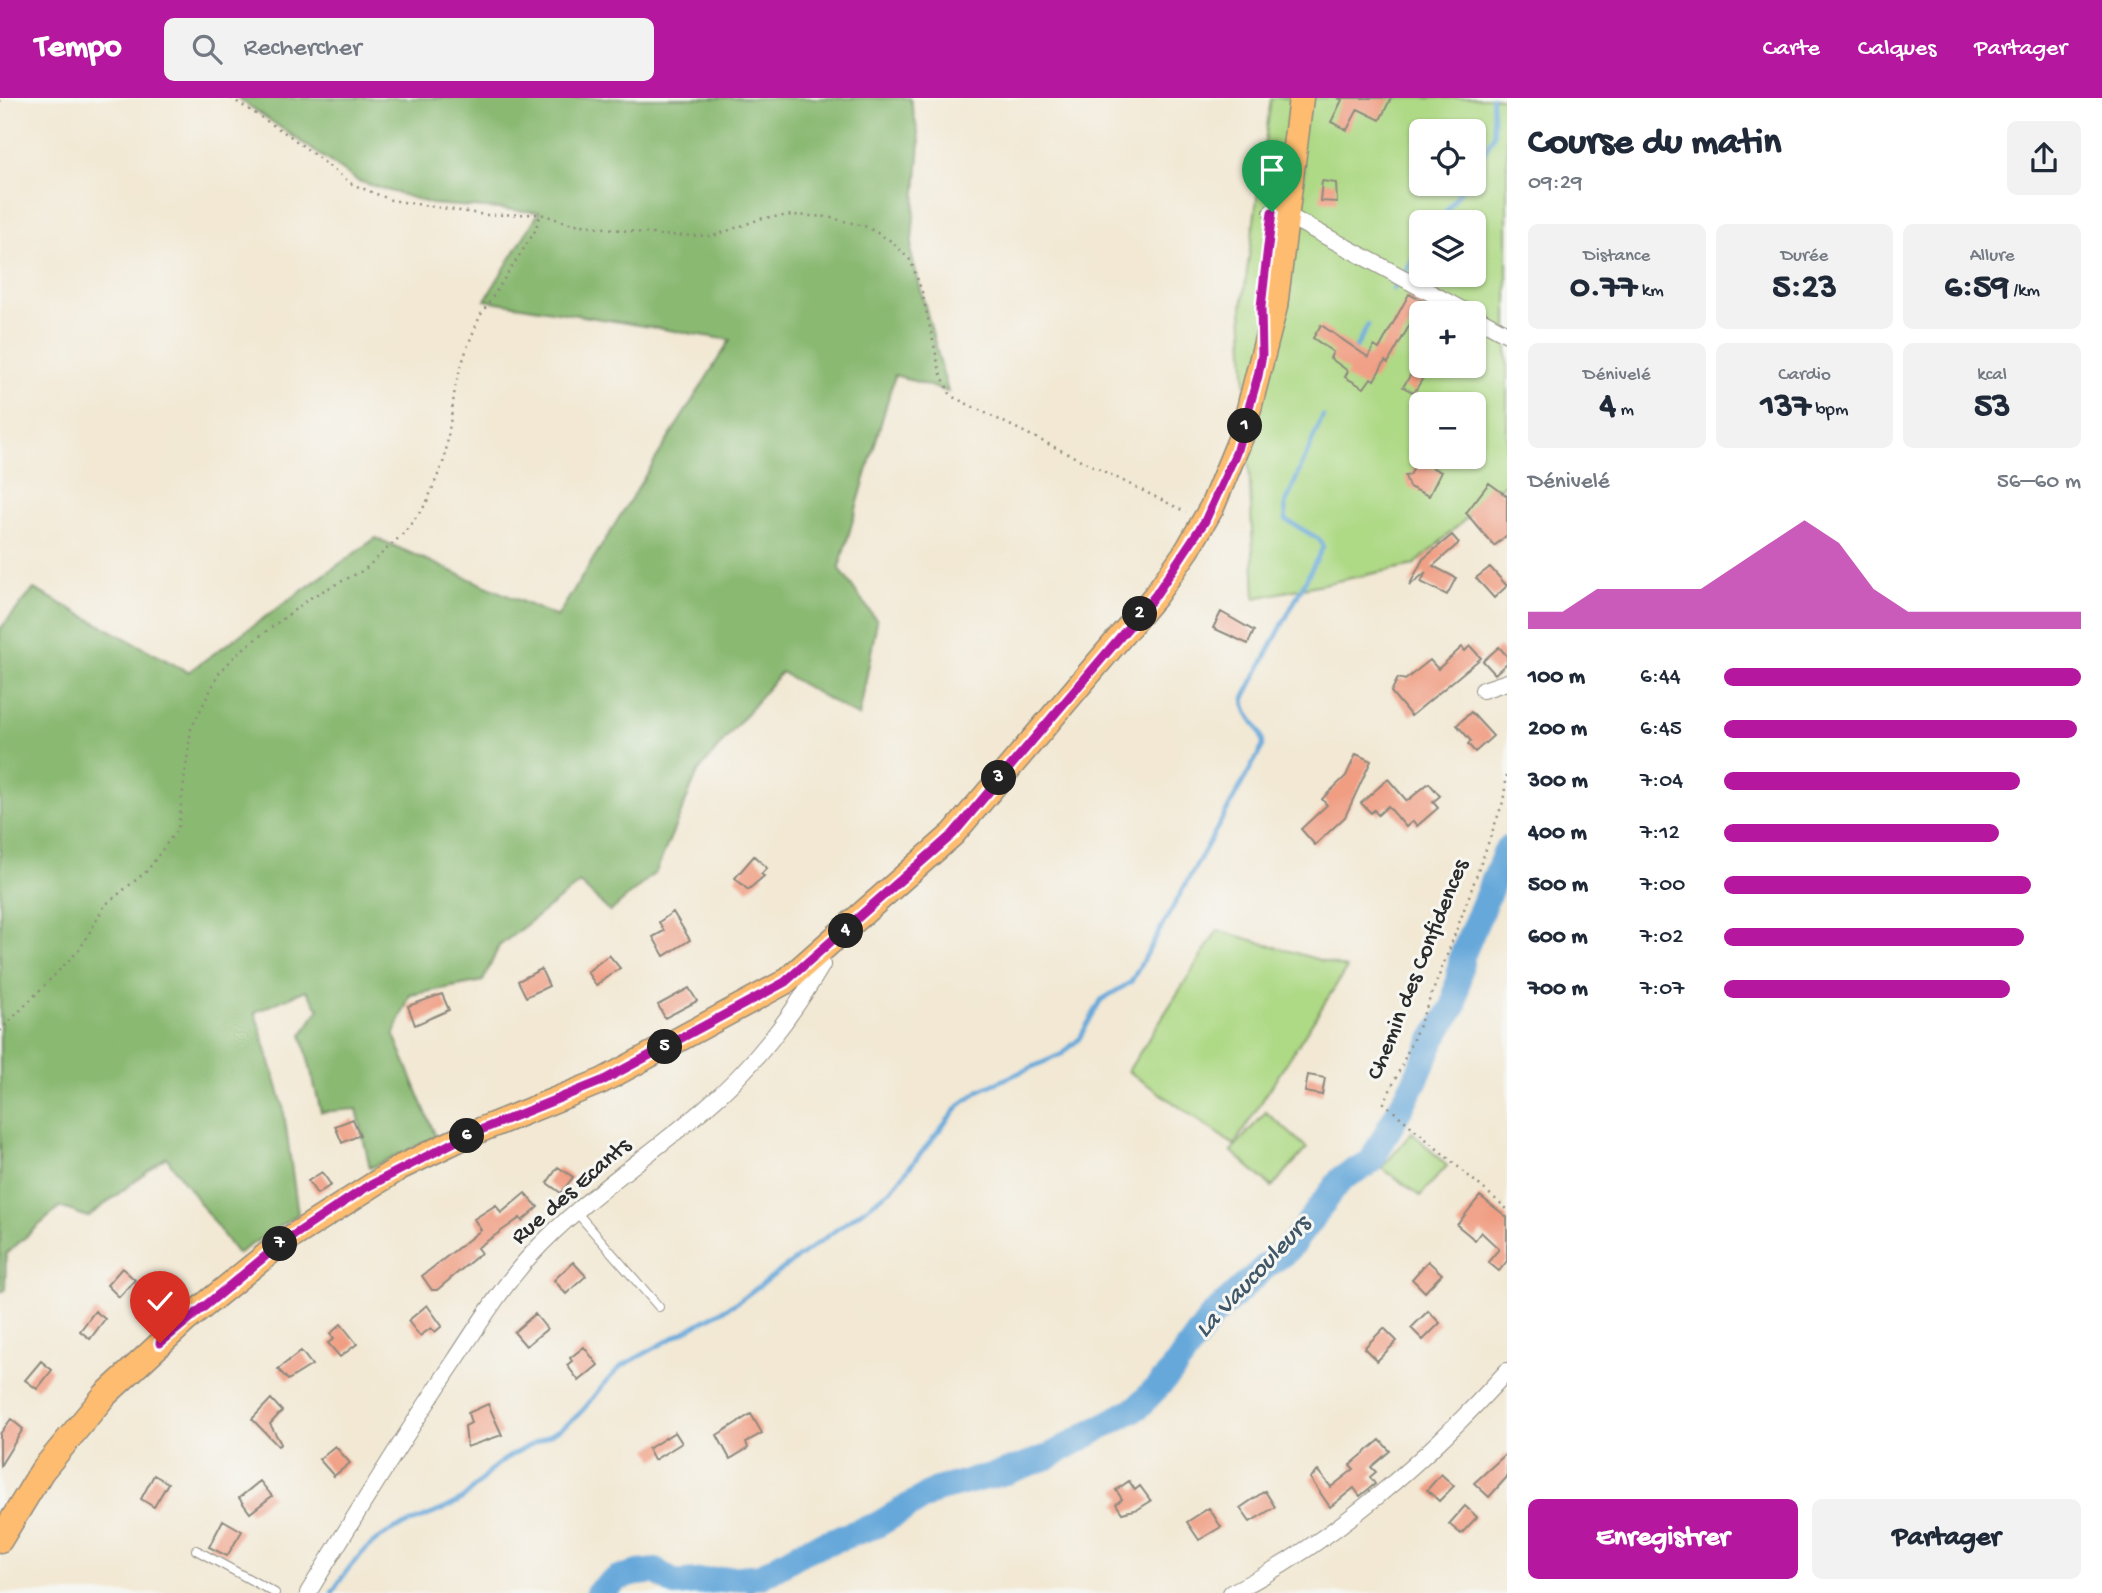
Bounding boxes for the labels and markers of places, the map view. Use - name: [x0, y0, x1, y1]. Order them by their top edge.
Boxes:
- pin: [1242, 140, 1302, 212]
- pin: 1: [1228, 408, 1262, 444]
- pin: 2: [1122, 596, 1158, 632]
- pin: 3: [982, 760, 1016, 796]
- pin: 4: [828, 914, 864, 948]
- pin: 5: [648, 1030, 682, 1065]
- pin: 6: [449, 1118, 484, 1154]
- pin: 7: [262, 1226, 298, 1262]
- pin: [130, 1271, 190, 1343]

